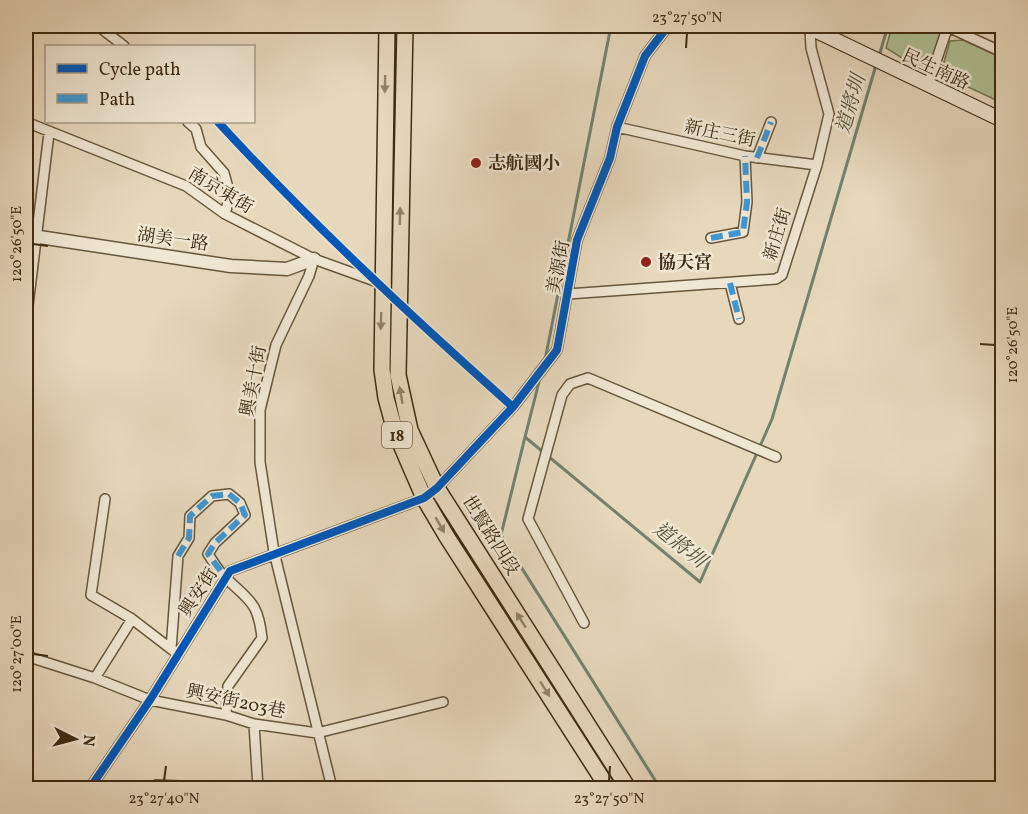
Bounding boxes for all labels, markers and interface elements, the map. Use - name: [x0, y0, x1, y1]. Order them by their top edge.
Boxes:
- text: 23°27'50"N: [652, 8, 722, 29]
- street label: 民生南路: [897, 44, 973, 97]
- legend: [45, 45, 255, 123]
- text: Cycle path: [99, 58, 181, 83]
- water label: 道將圳: [830, 69, 874, 137]
- one-way arrow: [381, 74, 390, 93]
- text: Path: [99, 88, 135, 113]
- street label: 新庄三街: [682, 115, 758, 154]
- place label: 志航國小: [488, 152, 560, 177]
- marker: 志航國小: [469, 156, 483, 170]
- street label: 南京東街: [183, 162, 258, 221]
- street label: 新庄街: [759, 205, 798, 264]
- text: 120°26'50"E: [7, 206, 28, 282]
- one-way arrow: [396, 207, 405, 226]
- street label: 湖美一路: [135, 223, 210, 258]
- street label: 美源街: [542, 238, 577, 296]
- place label: 協天宮: [658, 251, 712, 276]
- marker: 協天宮: [639, 255, 653, 269]
- text: 120°26'50"E: [1003, 307, 1024, 383]
- one-way arrow: [376, 311, 386, 330]
- street label: 興美十街: [235, 344, 274, 419]
- one-way arrow: [396, 385, 405, 404]
- road number: 18: [382, 422, 412, 448]
- street label: 世賢路四段: [455, 491, 524, 581]
- water label: 道將圳: [647, 516, 713, 577]
- one-way arrow: [435, 517, 445, 534]
- street label: 興安街: [174, 563, 224, 622]
- one-way arrow: [516, 612, 527, 628]
- text: 120°27'00"E: [7, 615, 28, 693]
- street label: 興安街203巷: [184, 680, 288, 725]
- one-way arrow: [539, 681, 550, 698]
- north arrow: [45, 709, 105, 769]
- text: N: [76, 733, 99, 748]
- text: 23°27'40"N: [128, 789, 200, 810]
- text: 23°27'50"N: [574, 789, 644, 810]

